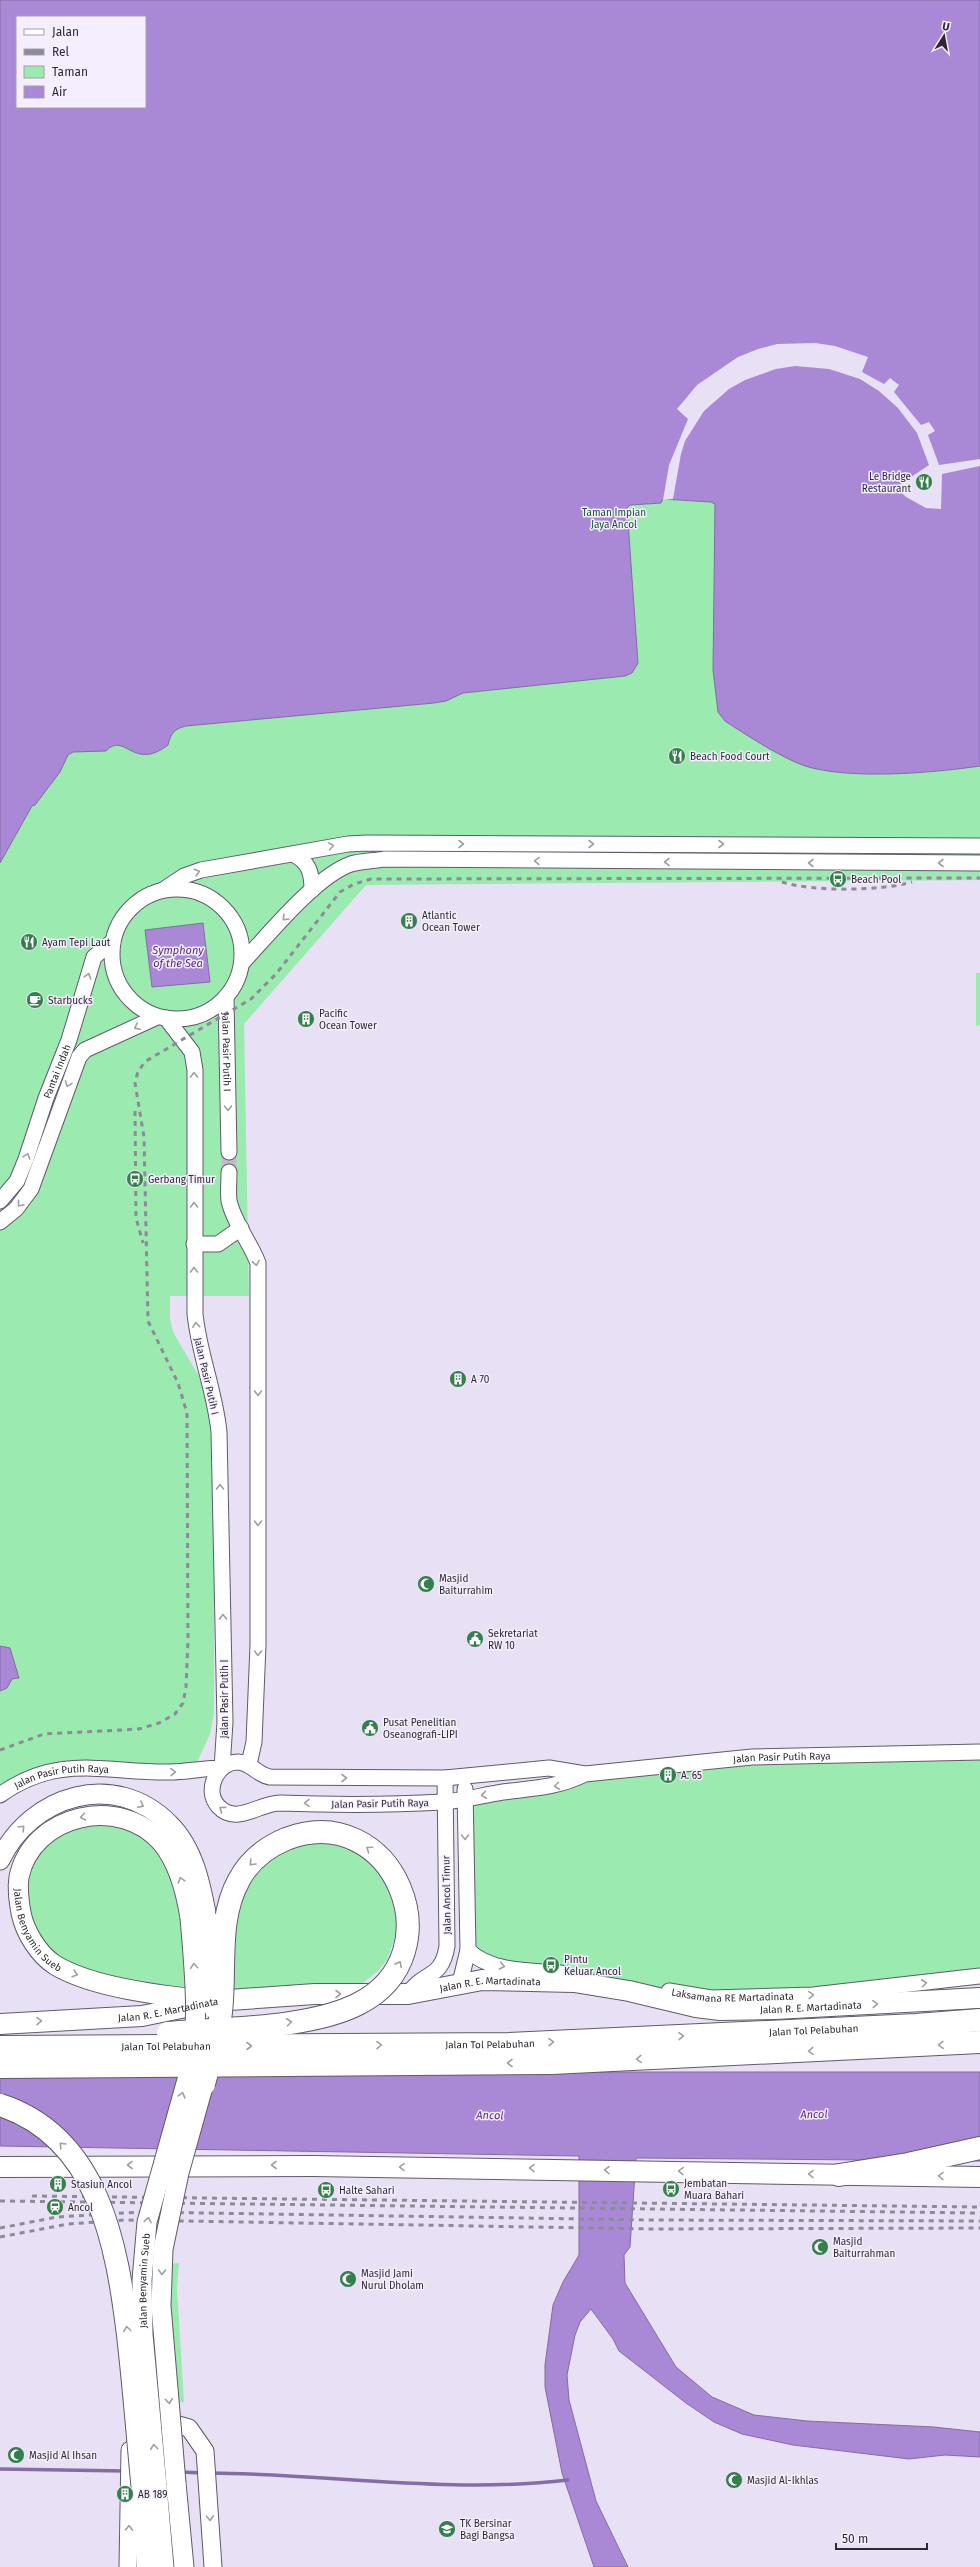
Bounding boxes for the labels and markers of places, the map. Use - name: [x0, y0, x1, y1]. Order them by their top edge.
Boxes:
- place label: Le Bridge Restaurant: [862, 471, 911, 495]
- restaurant icon: Le Bridge Restaurant: [914, 472, 934, 492]
- restaurant icon: Beach Food Court: [667, 746, 687, 766]
- place label: Beach Food Court: [690, 751, 770, 763]
- bus stop icon: Beach Pool: [828, 869, 848, 889]
- place label: Beach Pool: [851, 874, 901, 886]
- place label: Atlantic Ocean Tower: [422, 910, 480, 934]
- building icon: Atlantic Ocean Tower: [399, 911, 419, 931]
- restaurant icon: Ayam Tepi Laut: [19, 932, 39, 952]
- place label: Ayam Tepi Laut: [42, 937, 111, 949]
- cafe icon: Starbucks: [25, 990, 45, 1010]
- place label: Starbucks: [48, 995, 93, 1007]
- place label: Pacific Ocean Tower: [319, 1008, 377, 1032]
- building icon: Pacific Ocean Tower: [296, 1009, 316, 1029]
- bus stop icon: Gerbang Timur: [125, 1169, 145, 1189]
- place label: Gerbang Timur: [148, 1174, 215, 1186]
- building icon: A 70: [448, 1369, 468, 1389]
- place label: A 70: [471, 1374, 490, 1386]
- place label: Masjid Baiturrahim: [439, 1573, 493, 1597]
- mosque icon: Masjid Baiturrahim: [416, 1574, 436, 1594]
- place label: Sekretariat RW 10: [488, 1628, 538, 1652]
- public building icon: Sekretariat RW 10: [465, 1629, 485, 1649]
- place label: Pusat Penelitian Oseanografi-LIPI: [383, 1717, 458, 1741]
- public building icon: Pusat Penelitian Oseanografi-LIPI: [360, 1718, 380, 1738]
- building icon: A. 65: [658, 1765, 678, 1785]
- place label: A. 65: [681, 1770, 702, 1782]
- place label: Pintu Keluar Ancol: [564, 1954, 621, 1978]
- bus stop icon: Pintu Keluar Ancol: [541, 1955, 561, 1975]
- building icon: Stasiun Ancol: [48, 2174, 68, 2194]
- place label: Jembatan Muara Bahari: [684, 2178, 744, 2202]
- place label: Stasiun Ancol: [71, 2179, 132, 2191]
- bus stop icon: Jembatan Muara Bahari: [661, 2179, 681, 2199]
- bus stop icon: Halte Sahari: [316, 2180, 336, 2200]
- place label: Halte Sahari: [339, 2185, 395, 2197]
- station icon: Ancol: [45, 2197, 65, 2217]
- place label: Ancol: [68, 2202, 93, 2214]
- place label: Masjid Baiturrahman: [833, 2236, 895, 2260]
- mosque icon: Masjid Baiturrahman: [810, 2237, 830, 2257]
- place label: Masjid Jami Nurul Dholam: [361, 2268, 424, 2292]
- mosque icon: Masjid Jami Nurul Dholam: [338, 2269, 358, 2289]
- mosque icon: Masjid Al Ihsan: [6, 2445, 26, 2465]
- place label: Masjid Al Ihsan: [29, 2450, 97, 2462]
- mosque icon: Masjid Al-Ikhlas: [724, 2470, 744, 2490]
- place label: Masjid Al-Ikhlas: [747, 2475, 819, 2487]
- building icon: AB 189: [115, 2484, 135, 2504]
- place label: AB 189: [138, 2489, 167, 2501]
- place label: TK Bersinar Bagi Bangsa: [460, 2518, 515, 2542]
- school or university icon: TK Bersinar Bagi Bangsa: [437, 2519, 457, 2539]

